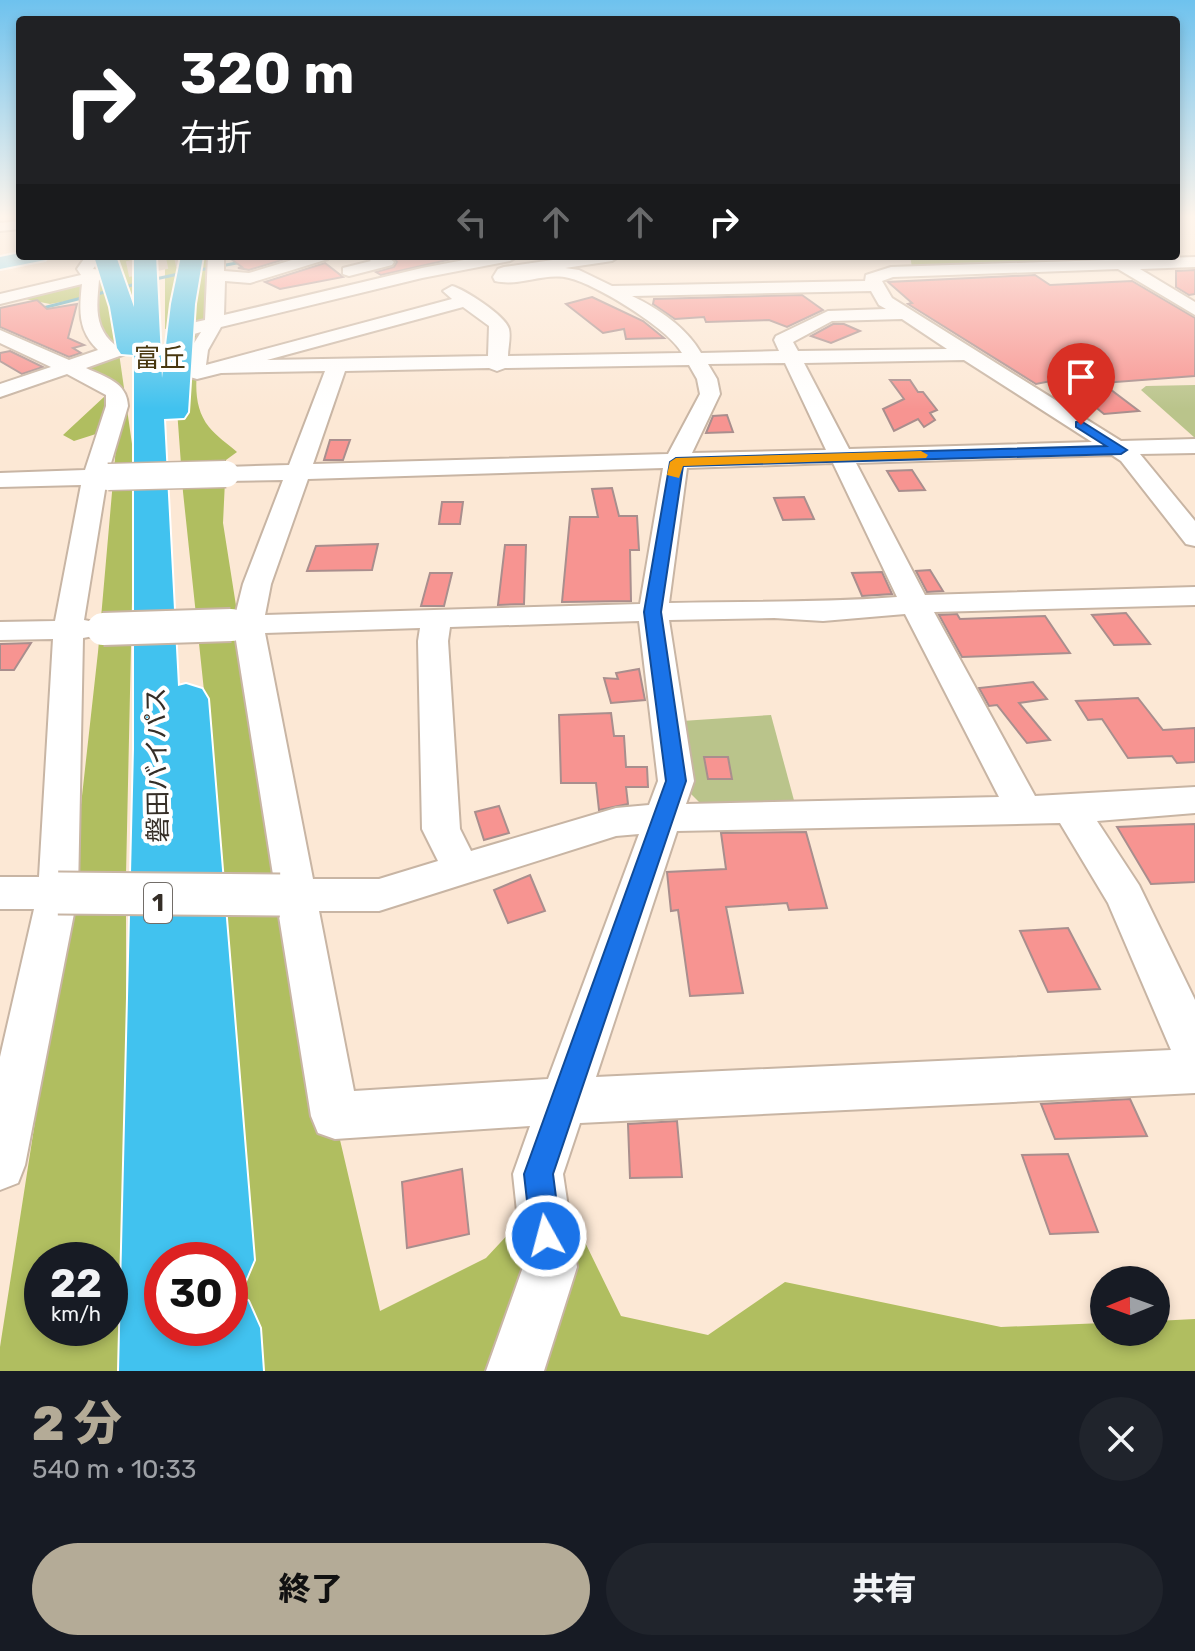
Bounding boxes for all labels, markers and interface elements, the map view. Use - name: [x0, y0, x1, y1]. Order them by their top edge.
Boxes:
- text: 320 m: [180, 41, 355, 107]
- icon: right: [48, 48, 152, 152]
- text: 右折: [180, 116, 252, 159]
- icon: left: [450, 200, 494, 244]
- icon: ahead: [534, 200, 578, 244]
- icon: ahead: [618, 200, 662, 244]
- icon: right: [702, 200, 746, 244]
- district label: 富丘: [134, 343, 186, 374]
- pin: [1047, 343, 1115, 425]
- icon: arrive: [1059, 355, 1103, 399]
- street label: 磐田バイパス: [141, 687, 174, 843]
- road number: 1: [144, 883, 172, 923]
- position arrow: [504, 1194, 588, 1278]
- speed limit sign: 30: [144, 1242, 248, 1346]
- text: 22: [50, 1260, 102, 1307]
- north arrow: [1090, 1266, 1170, 1346]
- map controls: [1090, 1266, 1170, 1346]
- text: km/h: [51, 1302, 101, 1326]
- text: 2 分: [32, 1395, 122, 1452]
- button: close: [1079, 1397, 1163, 1481]
- text: 540 m · 10:33: [32, 1454, 196, 1485]
- button: 終了: [32, 1543, 590, 1635]
- button: 共有: [606, 1543, 1163, 1635]

